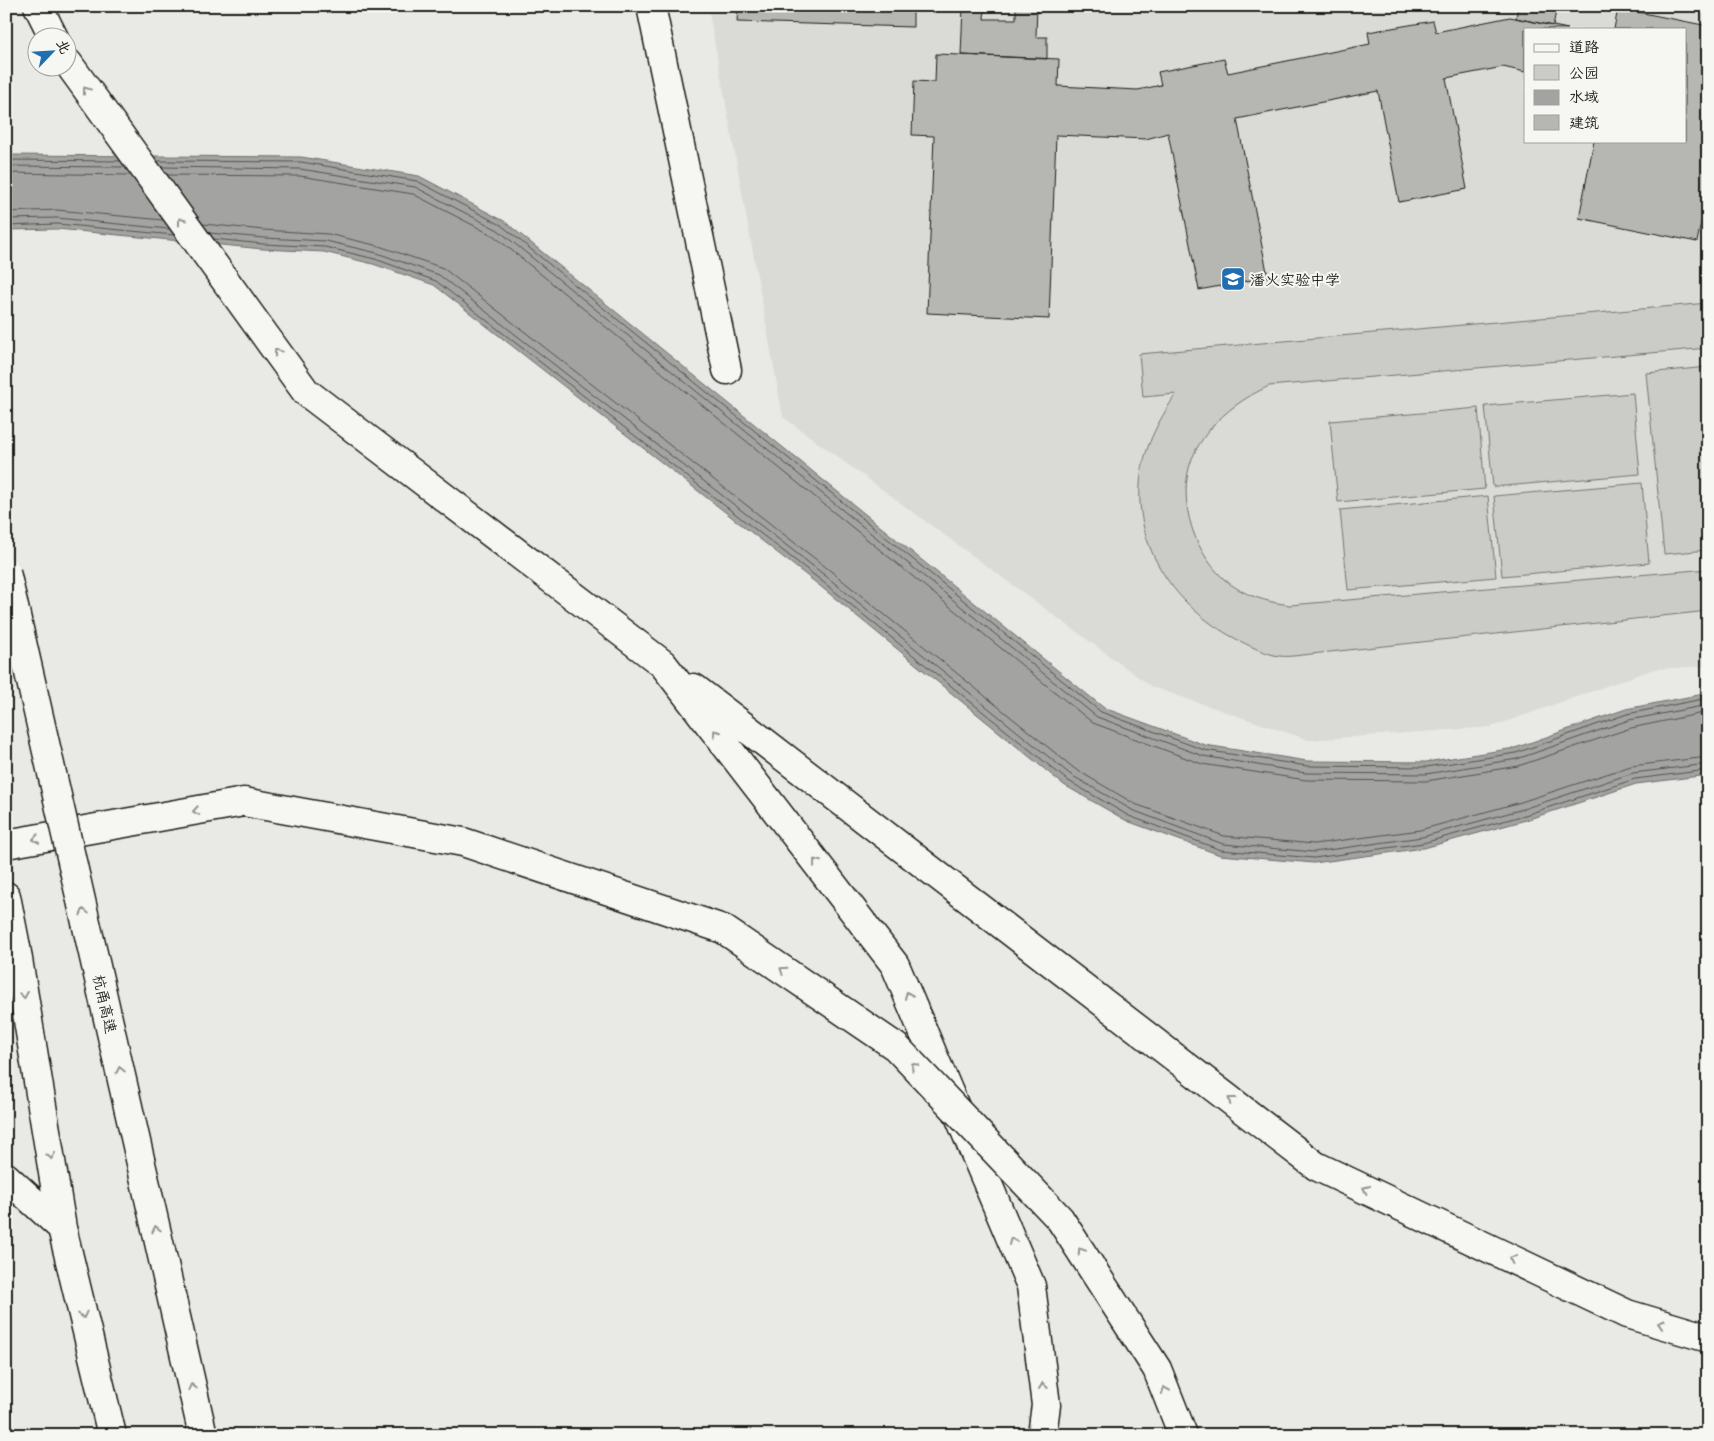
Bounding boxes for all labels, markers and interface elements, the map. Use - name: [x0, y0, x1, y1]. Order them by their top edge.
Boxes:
- north arrow: [28, 28, 78, 78]
- legend: [1524, 28, 1686, 142]
- text: 北: [53, 36, 75, 57]
- text: 道路: [1569, 37, 1599, 56]
- text: 公园: [1569, 63, 1599, 82]
- one-way arrow: [83, 86, 92, 96]
- text: 水域: [1569, 87, 1599, 106]
- text: 建筑: [1569, 113, 1599, 132]
- one-way arrow: [179, 218, 187, 227]
- school or university icon: 潘火实验中学: [1220, 266, 1246, 292]
- place label: 潘火实验中学: [1250, 270, 1340, 289]
- one-way arrow: [274, 348, 283, 358]
- one-way arrow: [714, 730, 722, 739]
- one-way arrow: [191, 805, 200, 815]
- one-way arrow: [31, 833, 40, 843]
- one-way arrow: [813, 859, 821, 868]
- one-way arrow: [79, 907, 90, 916]
- one-way arrow: [779, 967, 789, 976]
- street label: 杭甬高速: [89, 973, 121, 1035]
- one-way arrow: [19, 991, 29, 1000]
- one-way arrow: [903, 991, 914, 1000]
- one-way arrow: [911, 1062, 920, 1071]
- one-way arrow: [115, 1066, 126, 1075]
- one-way arrow: [1228, 1098, 1237, 1106]
- one-way arrow: [45, 1151, 55, 1160]
- one-way arrow: [1362, 1186, 1371, 1196]
- one-way arrow: [151, 1224, 162, 1233]
- one-way arrow: [1007, 1237, 1018, 1246]
- one-way arrow: [1077, 1247, 1087, 1256]
- one-way arrow: [1508, 1255, 1517, 1265]
- one-way arrow: [77, 1310, 88, 1319]
- one-way arrow: [1657, 1319, 1666, 1329]
- one-way arrow: [1038, 1382, 1049, 1390]
- one-way arrow: [187, 1383, 198, 1392]
- one-way arrow: [1161, 1386, 1171, 1394]

